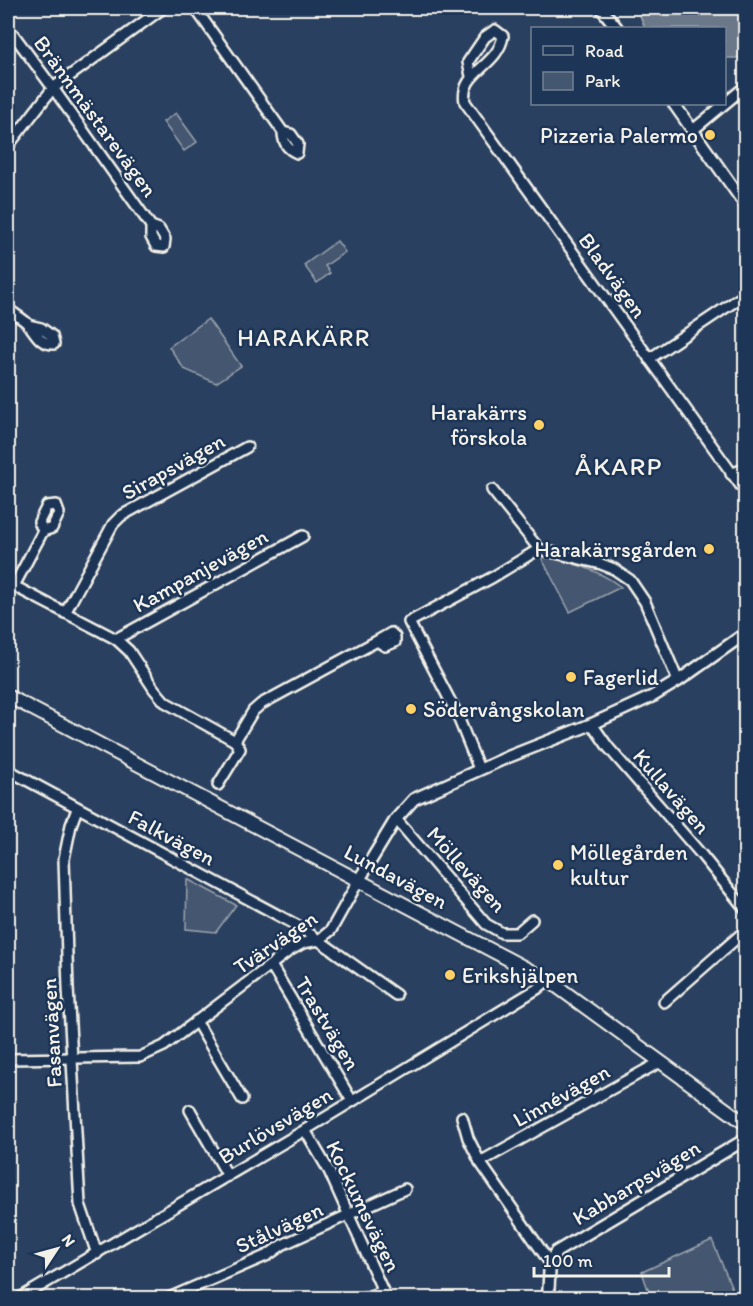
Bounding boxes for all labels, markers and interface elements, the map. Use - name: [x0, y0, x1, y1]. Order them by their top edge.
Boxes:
- legend: [531, 27, 726, 105]
- street label: Brännmästarevägen: [28, 30, 164, 203]
- text: Road: [585, 40, 624, 62]
- text: Park: [585, 70, 620, 92]
- place label: Pizzeria Palermo: [540, 122, 698, 149]
- marker: Pizzeria Palermo: [703, 128, 717, 142]
- street label: Bladvägen: [573, 227, 653, 323]
- district label: HARAKÄRR: [237, 323, 371, 352]
- place label: Harakärrs förskola: [431, 399, 527, 451]
- marker: Harakärrs förskola: [532, 418, 546, 432]
- street label: Sirapsvägen: [117, 427, 230, 506]
- district label: ÅKARP: [575, 450, 663, 482]
- street label: Kampanjevägen: [128, 522, 273, 619]
- place label: Harakärrsgården: [535, 536, 698, 563]
- marker: Harakärrsgården: [702, 542, 716, 556]
- place label: Fagerlid: [583, 664, 659, 691]
- marker: Fagerlid: [564, 670, 578, 684]
- place label: Södervångskolan: [423, 696, 585, 723]
- marker: Södervångskolan: [404, 702, 418, 716]
- street label: Kullavägen: [627, 743, 716, 840]
- street label: Falkvägen: [124, 803, 220, 872]
- street label: Möllevägen: [421, 821, 513, 918]
- street label: Lundavägen: [339, 838, 452, 915]
- place label: Möllegården kultur: [570, 839, 688, 891]
- marker: Möllegården kultur: [551, 858, 565, 872]
- street label: Tvärvägen: [228, 904, 322, 980]
- place label: Erikshjälpen: [462, 962, 579, 989]
- marker: Erikshjälpen: [443, 968, 457, 982]
- street label: Trastvägen: [289, 971, 366, 1076]
- street label: Fasanvägen: [35, 977, 68, 1088]
- street label: Linnévägen: [508, 1058, 615, 1133]
- street label: Burlövsvägen: [213, 1080, 338, 1170]
- street label: Kabbarpsvägen: [567, 1133, 705, 1231]
- street label: Kockumsvägen: [320, 1136, 407, 1277]
- street label: Stålvägen: [231, 1195, 328, 1259]
- north arrow: [27, 1219, 87, 1279]
- text: N: [58, 1231, 80, 1250]
- scale bar: [534, 1240, 669, 1278]
- text: 100 m: [543, 1250, 593, 1272]

